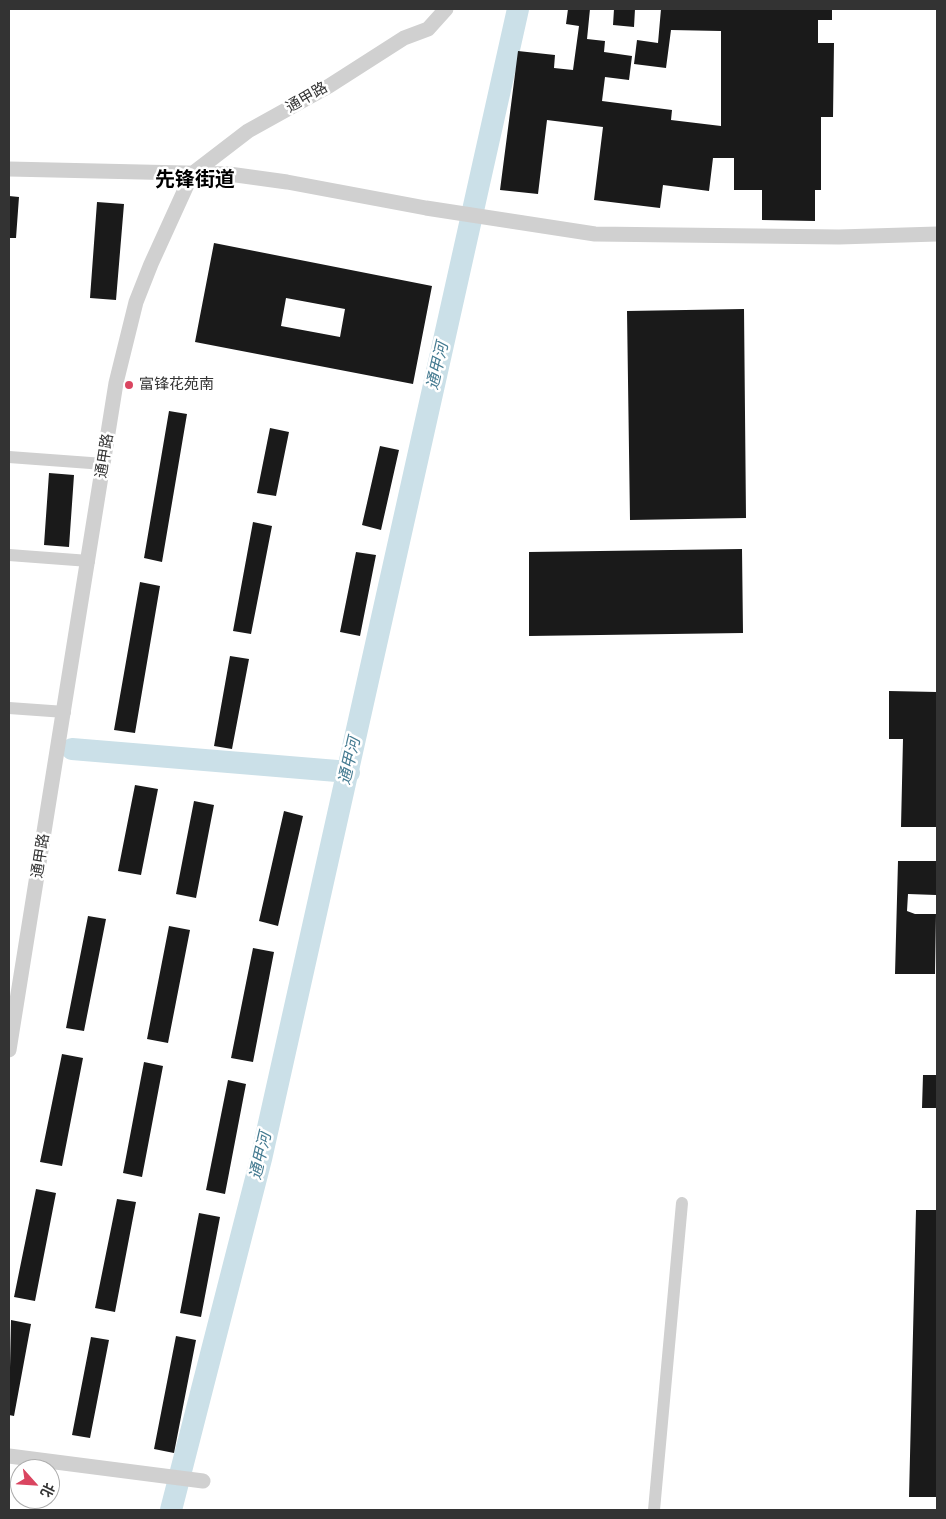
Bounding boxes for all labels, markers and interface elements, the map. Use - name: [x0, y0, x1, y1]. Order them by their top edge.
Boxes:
- street label: 通甲路: [283, 79, 331, 117]
- district label: 先锋街道: [155, 168, 235, 192]
- water label: 通甲河: [423, 340, 453, 392]
- place label: 富锋花苑南: [139, 376, 214, 394]
- marker: 富锋花苑南: [123, 379, 135, 391]
- street label: 通甲路: [93, 432, 117, 480]
- water label: 通甲河: [335, 735, 365, 787]
- street label: 通甲路: [29, 832, 53, 880]
- water label: 通甲河: [246, 1130, 276, 1182]
- north arrow: [10, 1459, 60, 1509]
- text: 北: [37, 1480, 58, 1500]

